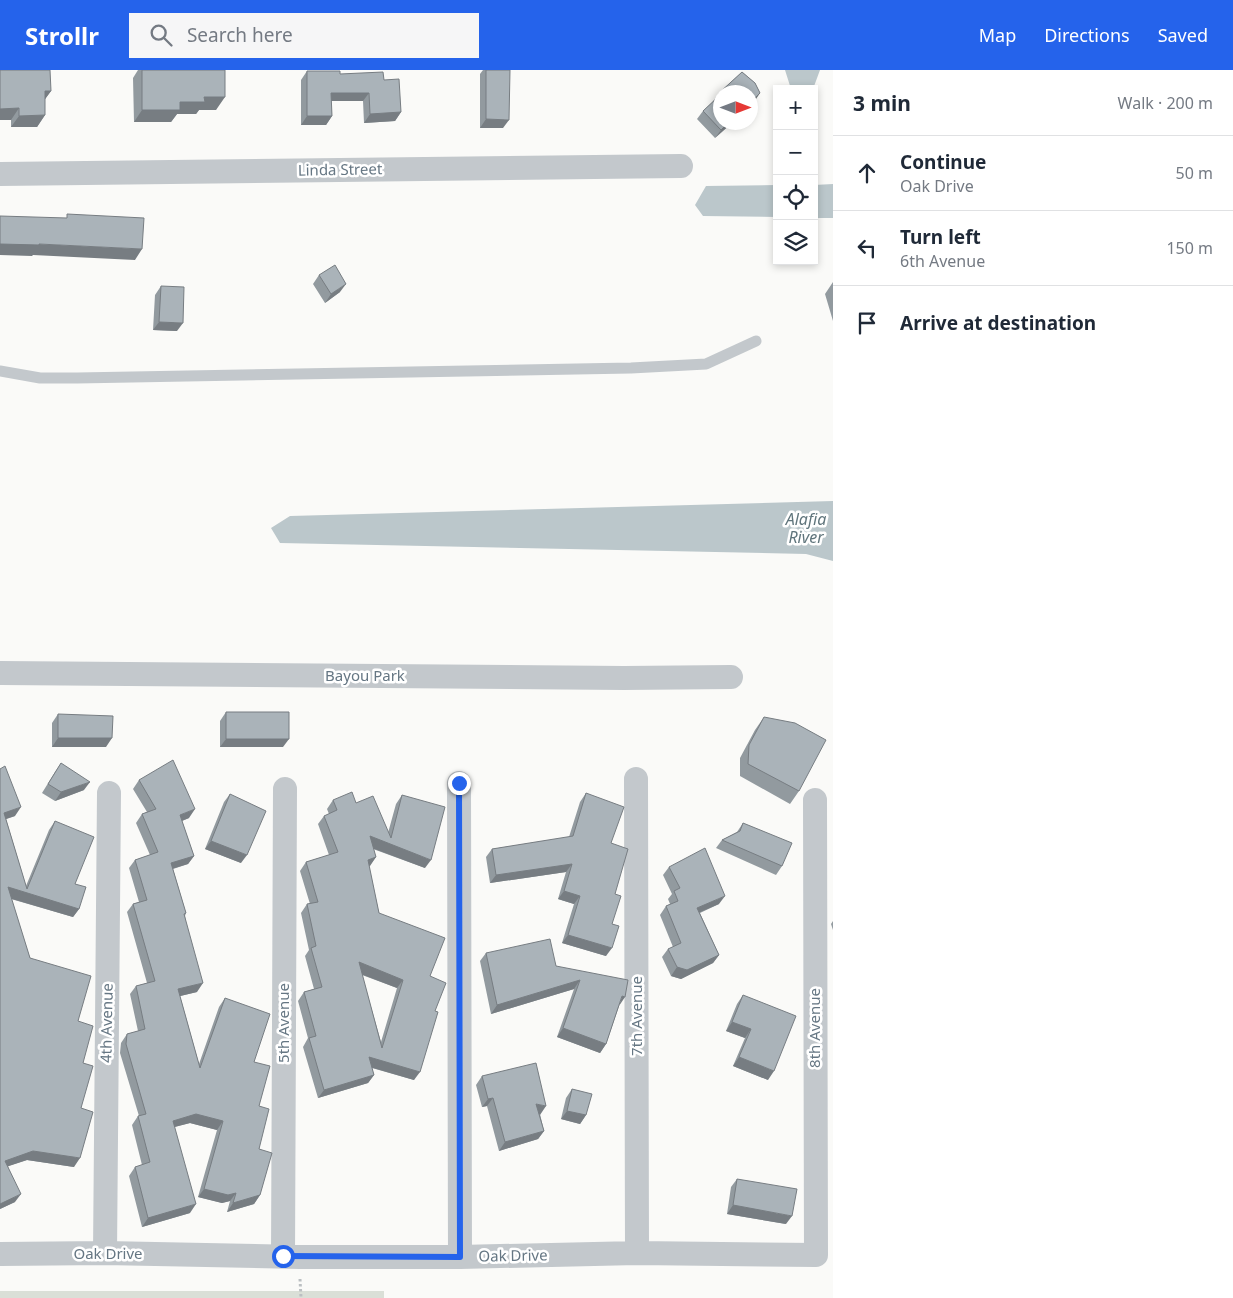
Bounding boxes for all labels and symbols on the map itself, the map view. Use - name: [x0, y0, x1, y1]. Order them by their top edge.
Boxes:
- north arrow: [713, 85, 758, 130]
- street label: Linda Street: [298, 158, 383, 180]
- water label: Alafia River: [785, 508, 826, 548]
- street label: Bayou Park: [325, 665, 405, 685]
- route end: [448, 772, 471, 795]
- street label: 7th Avenue: [626, 976, 646, 1056]
- street label: 4th Avenue: [95, 983, 117, 1063]
- street label: 5th Avenue: [273, 983, 293, 1063]
- street label: 8th Avenue: [804, 988, 824, 1068]
- street label: Oak Drive: [73, 1243, 143, 1263]
- street label: Oak Drive: [478, 1244, 548, 1266]
- route start: [272, 1245, 295, 1268]

